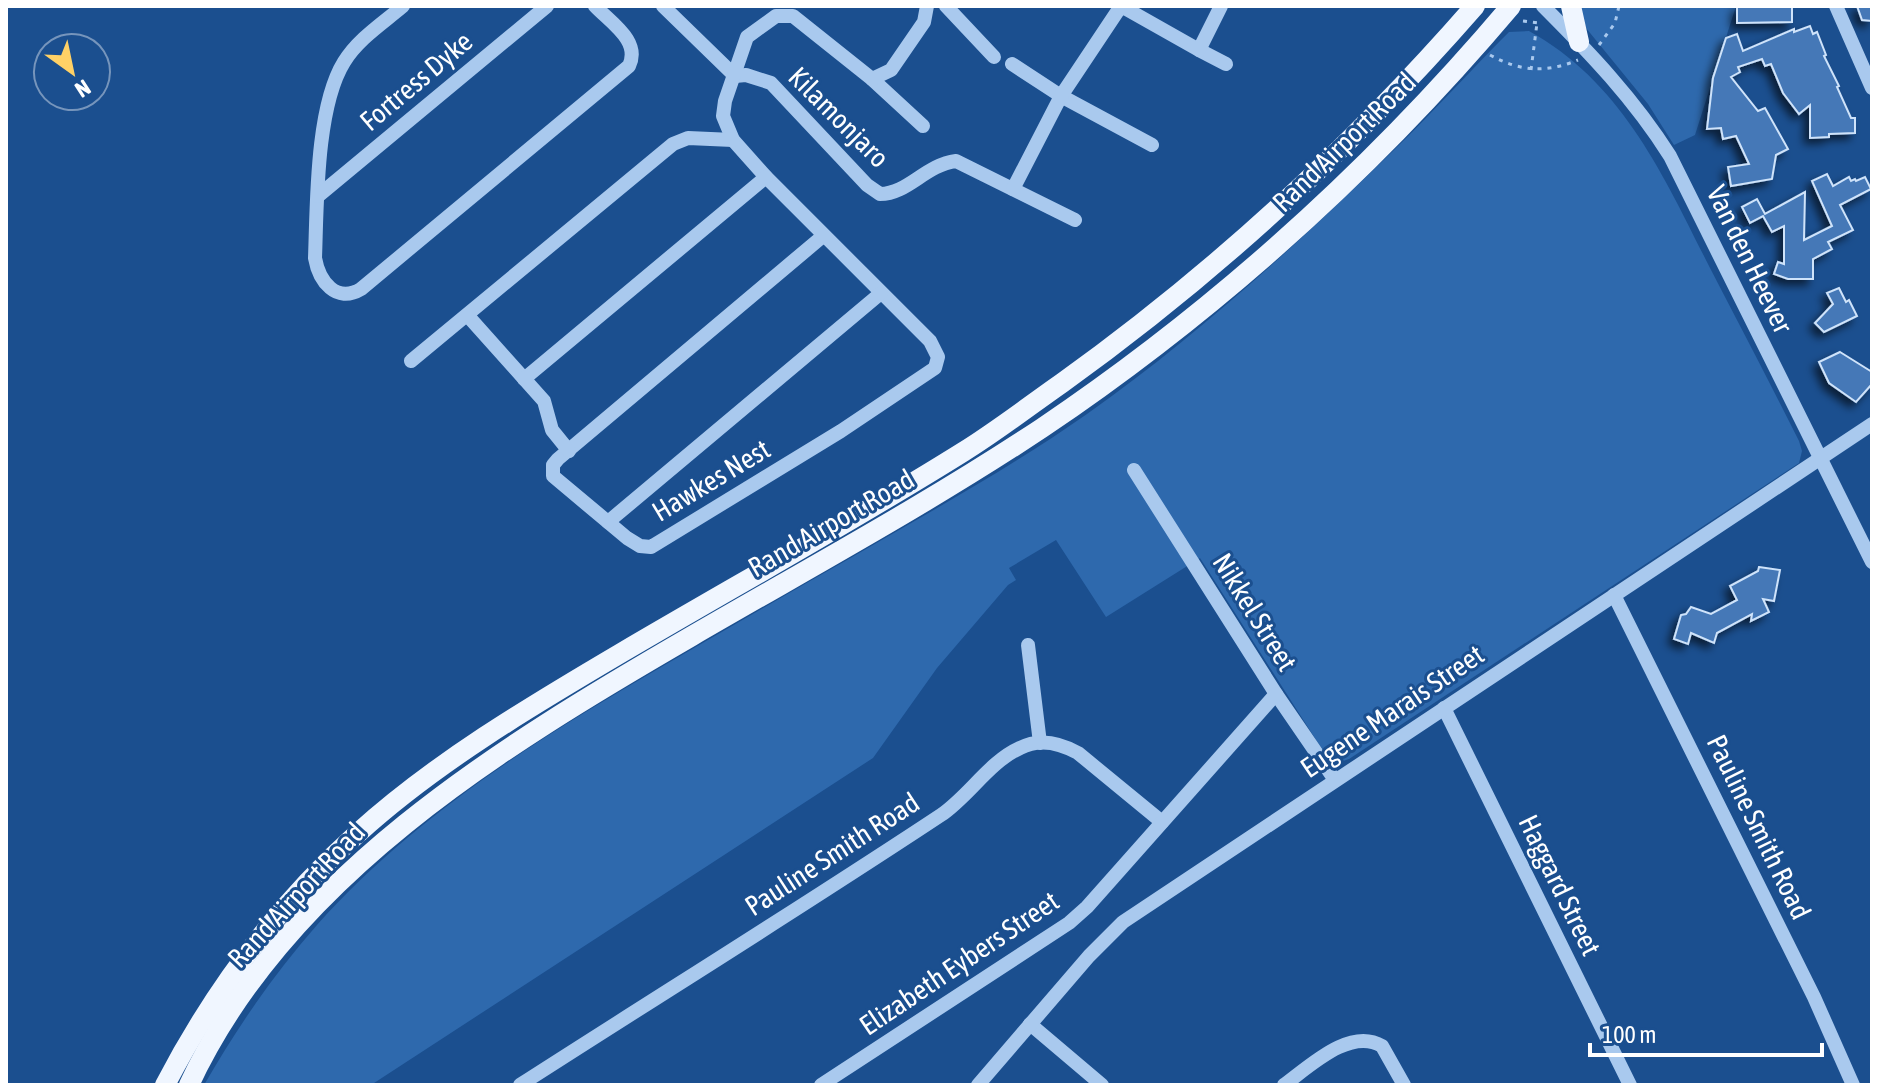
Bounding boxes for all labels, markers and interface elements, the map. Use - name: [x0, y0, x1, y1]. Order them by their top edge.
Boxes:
- street label: Fortress Dyke: [354, 25, 478, 137]
- north arrow: [32, 32, 112, 112]
- street label: Kilamonjaro: [782, 60, 896, 174]
- street label: Rand Airport Road: [1266, 66, 1422, 218]
- text: N: [70, 74, 95, 103]
- street label: Van den Heever: [1701, 180, 1800, 339]
- street label: Hawkes Nest: [646, 432, 776, 528]
- street label: Rand Airport Road: [743, 463, 919, 583]
- street label: Nikkel Street: [1206, 547, 1304, 677]
- street label: Eugene Marais Street: [1294, 638, 1490, 784]
- street label: Pauline Smith Road: [1701, 730, 1817, 924]
- street label: Pauline Smith Road: [739, 786, 925, 922]
- street label: Haggard Street: [1512, 810, 1608, 960]
- street label: Rand Airport Road: [221, 816, 371, 974]
- street label: Elizabeth Eybers Street: [853, 885, 1065, 1041]
- scale bar: [1590, 1007, 1822, 1057]
- text: 100 m: [1602, 1021, 1656, 1048]

